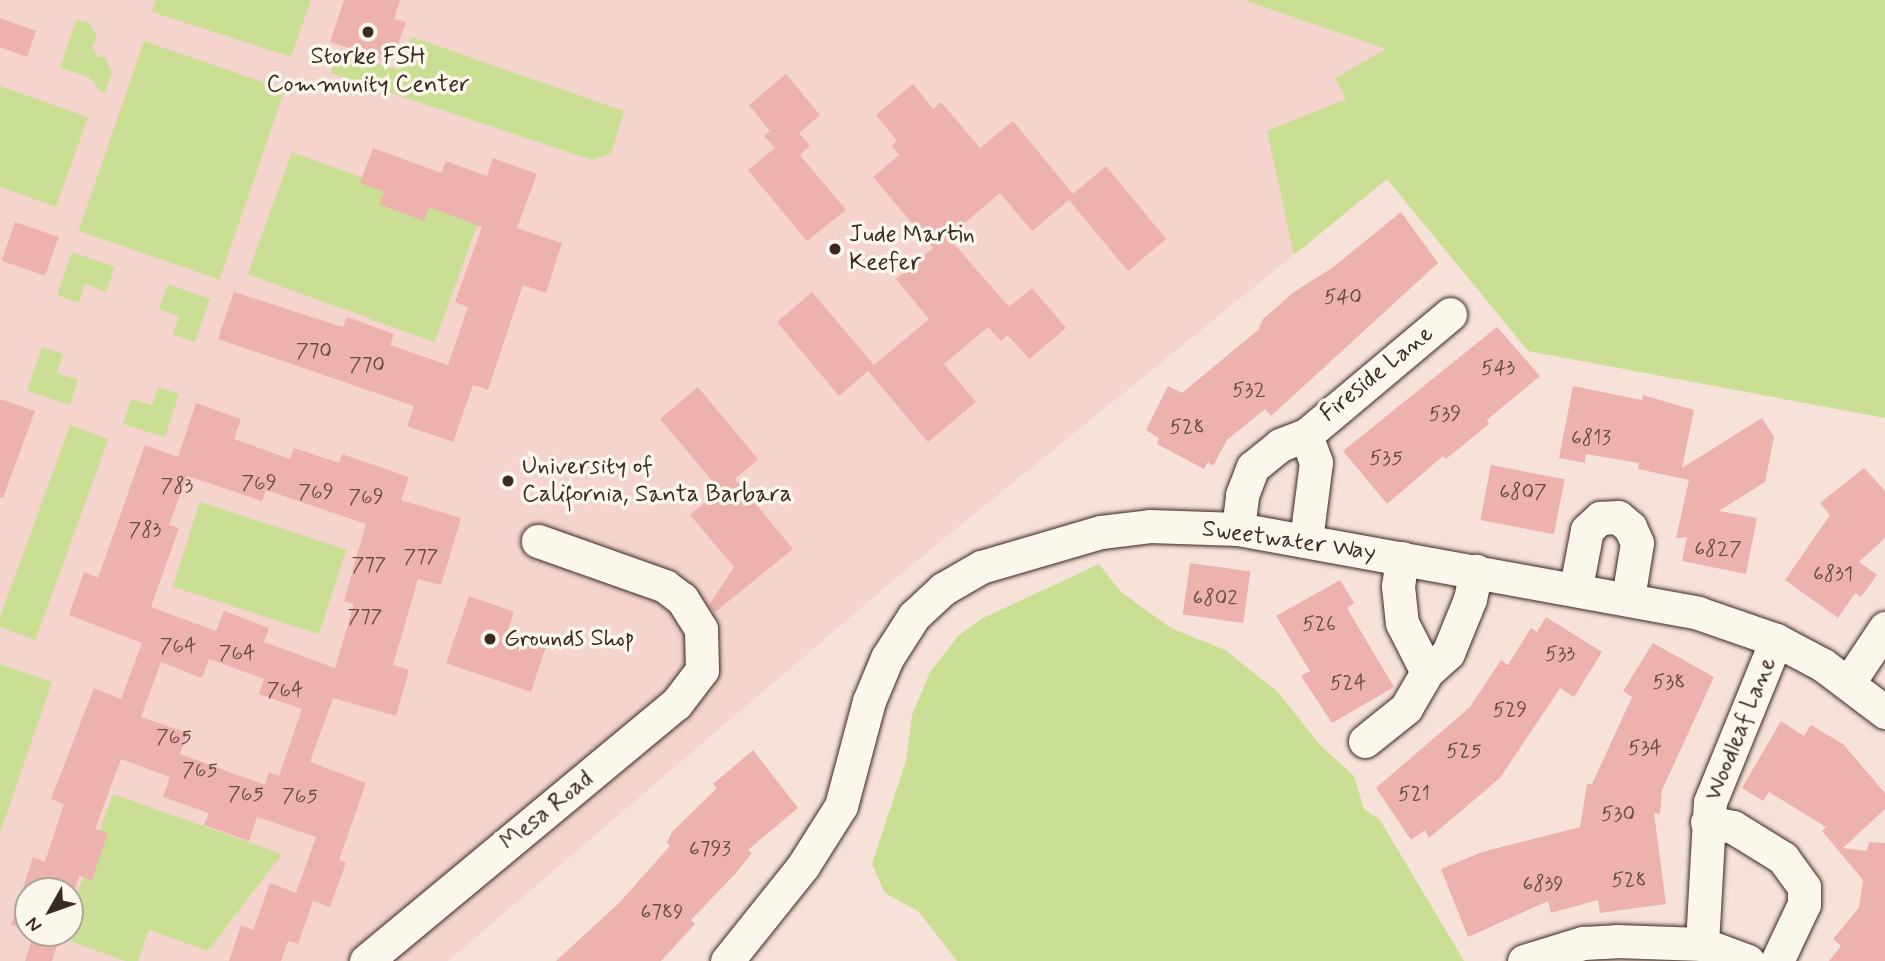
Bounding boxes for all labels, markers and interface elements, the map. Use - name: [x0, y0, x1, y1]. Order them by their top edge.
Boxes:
- marker: Storke FSH Community Center: [360, 24, 376, 40]
- place label: Storke FSH Community Center: [266, 43, 470, 99]
- place label: Jude Martin Keefer: [849, 221, 974, 277]
- marker: Jude Martin Keefer: [827, 241, 843, 257]
- house number: 540: [1324, 284, 1362, 310]
- street label: Fireside Lane: [1316, 321, 1438, 427]
- house number: 770: [296, 338, 332, 364]
- house number: 770: [349, 352, 385, 378]
- house number: 543: [1481, 355, 1515, 381]
- house number: 532: [1232, 377, 1266, 403]
- house number: 539: [1429, 401, 1461, 427]
- house number: 528: [1169, 414, 1205, 440]
- house number: 6813: [1571, 425, 1611, 451]
- house number: 535: [1369, 445, 1403, 471]
- place label: University of California, Santa Barbara: [522, 453, 789, 509]
- house number: 769: [241, 470, 277, 496]
- house number: 783: [161, 473, 193, 499]
- marker: University of California, Santa Barbara: [500, 473, 516, 489]
- house number: 769: [298, 479, 334, 505]
- house number: 6807: [1499, 479, 1547, 505]
- house number: 769: [348, 484, 384, 510]
- street label: Sweetwater Way: [1199, 514, 1379, 568]
- house number: 783: [129, 517, 161, 543]
- house number: 6827: [1694, 536, 1742, 562]
- house number: 777: [403, 544, 439, 570]
- house number: 777: [351, 552, 387, 578]
- house number: 6831: [1813, 561, 1853, 587]
- house number: 6802: [1192, 585, 1238, 611]
- house number: 777: [347, 604, 383, 630]
- house number: 526: [1302, 611, 1336, 637]
- place label: Grounds Shop: [504, 625, 634, 653]
- marker: Grounds Shop: [482, 631, 498, 647]
- house number: 764: [160, 633, 196, 659]
- house number: 764: [219, 640, 255, 666]
- house number: 533: [1545, 641, 1575, 667]
- street label: Woodleaf Lane: [1700, 654, 1782, 804]
- house number: 538: [1653, 669, 1685, 695]
- house number: 524: [1330, 670, 1366, 696]
- house number: 764: [267, 677, 303, 703]
- house number: 529: [1493, 697, 1527, 723]
- house number: 765: [156, 724, 192, 750]
- house number: 534: [1628, 735, 1662, 761]
- house number: 525: [1446, 738, 1482, 764]
- house number: 765: [182, 757, 218, 783]
- street label: Mesa Road: [495, 765, 599, 857]
- house number: 765: [228, 781, 264, 807]
- house number: 521: [1398, 781, 1430, 807]
- house number: 765: [282, 783, 318, 809]
- house number: 530: [1601, 801, 1635, 827]
- house number: 6793: [689, 836, 731, 862]
- house number: 528: [1611, 867, 1647, 893]
- house number: 6839: [1522, 871, 1564, 897]
- north arrow: [14, 877, 84, 947]
- house number: 6789: [641, 899, 683, 925]
- text: N: [20, 912, 48, 937]

